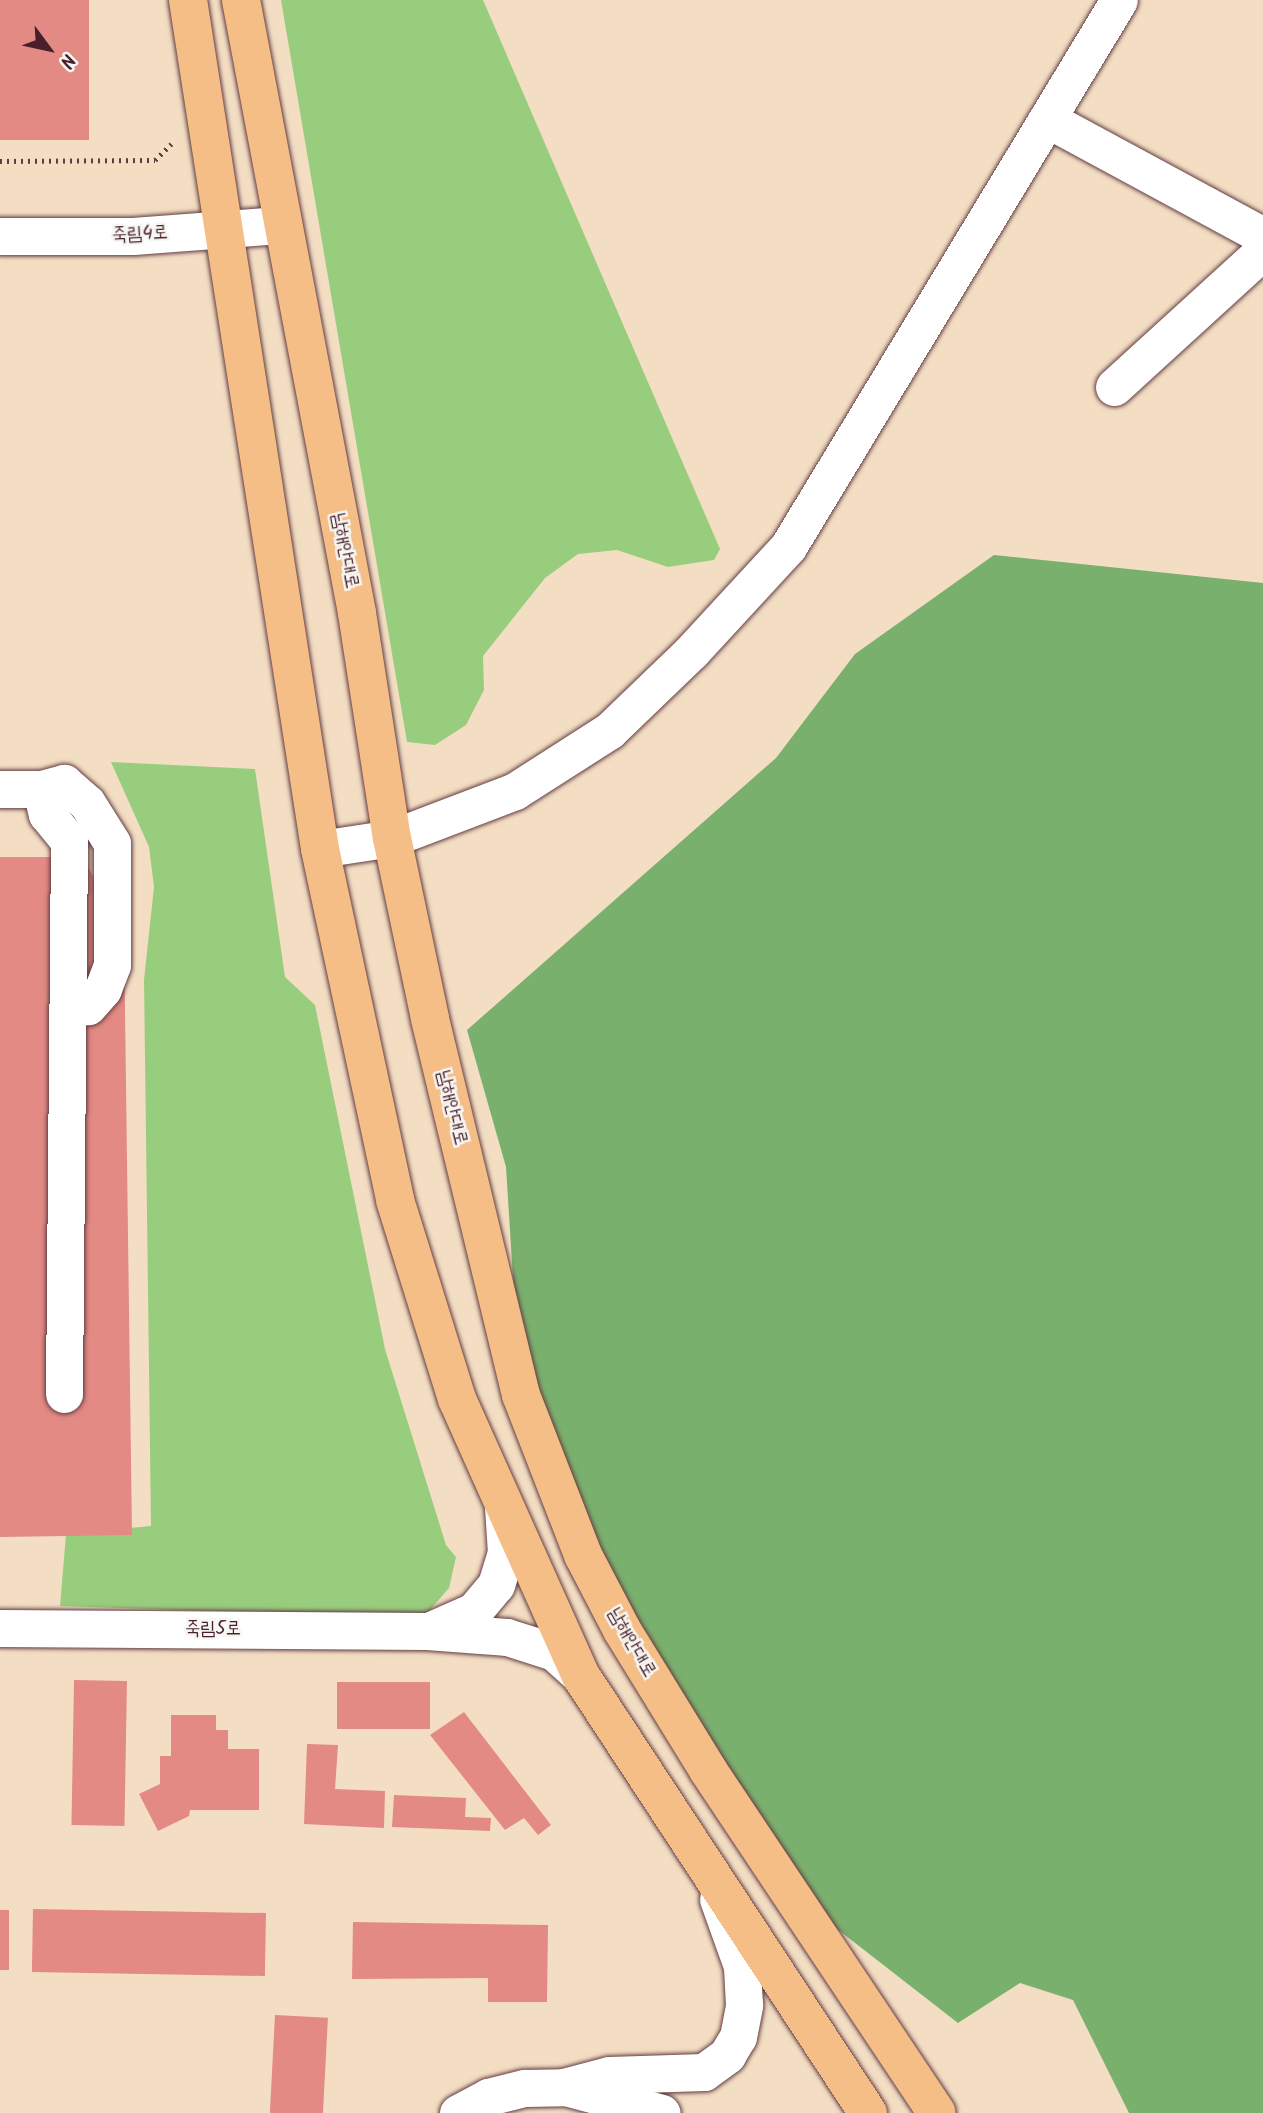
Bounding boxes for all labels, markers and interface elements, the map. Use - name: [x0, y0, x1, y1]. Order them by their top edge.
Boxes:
- north arrow: [14, 14, 84, 84]
- text: N: [51, 47, 82, 74]
- street label: 죽림4로: [111, 222, 169, 248]
- street label: 남해안대로: [326, 511, 362, 591]
- street label: 남해안대로: [431, 1068, 471, 1148]
- street label: 남해안대로: [602, 1604, 660, 1682]
- street label: 죽림5로: [185, 1619, 241, 1641]

